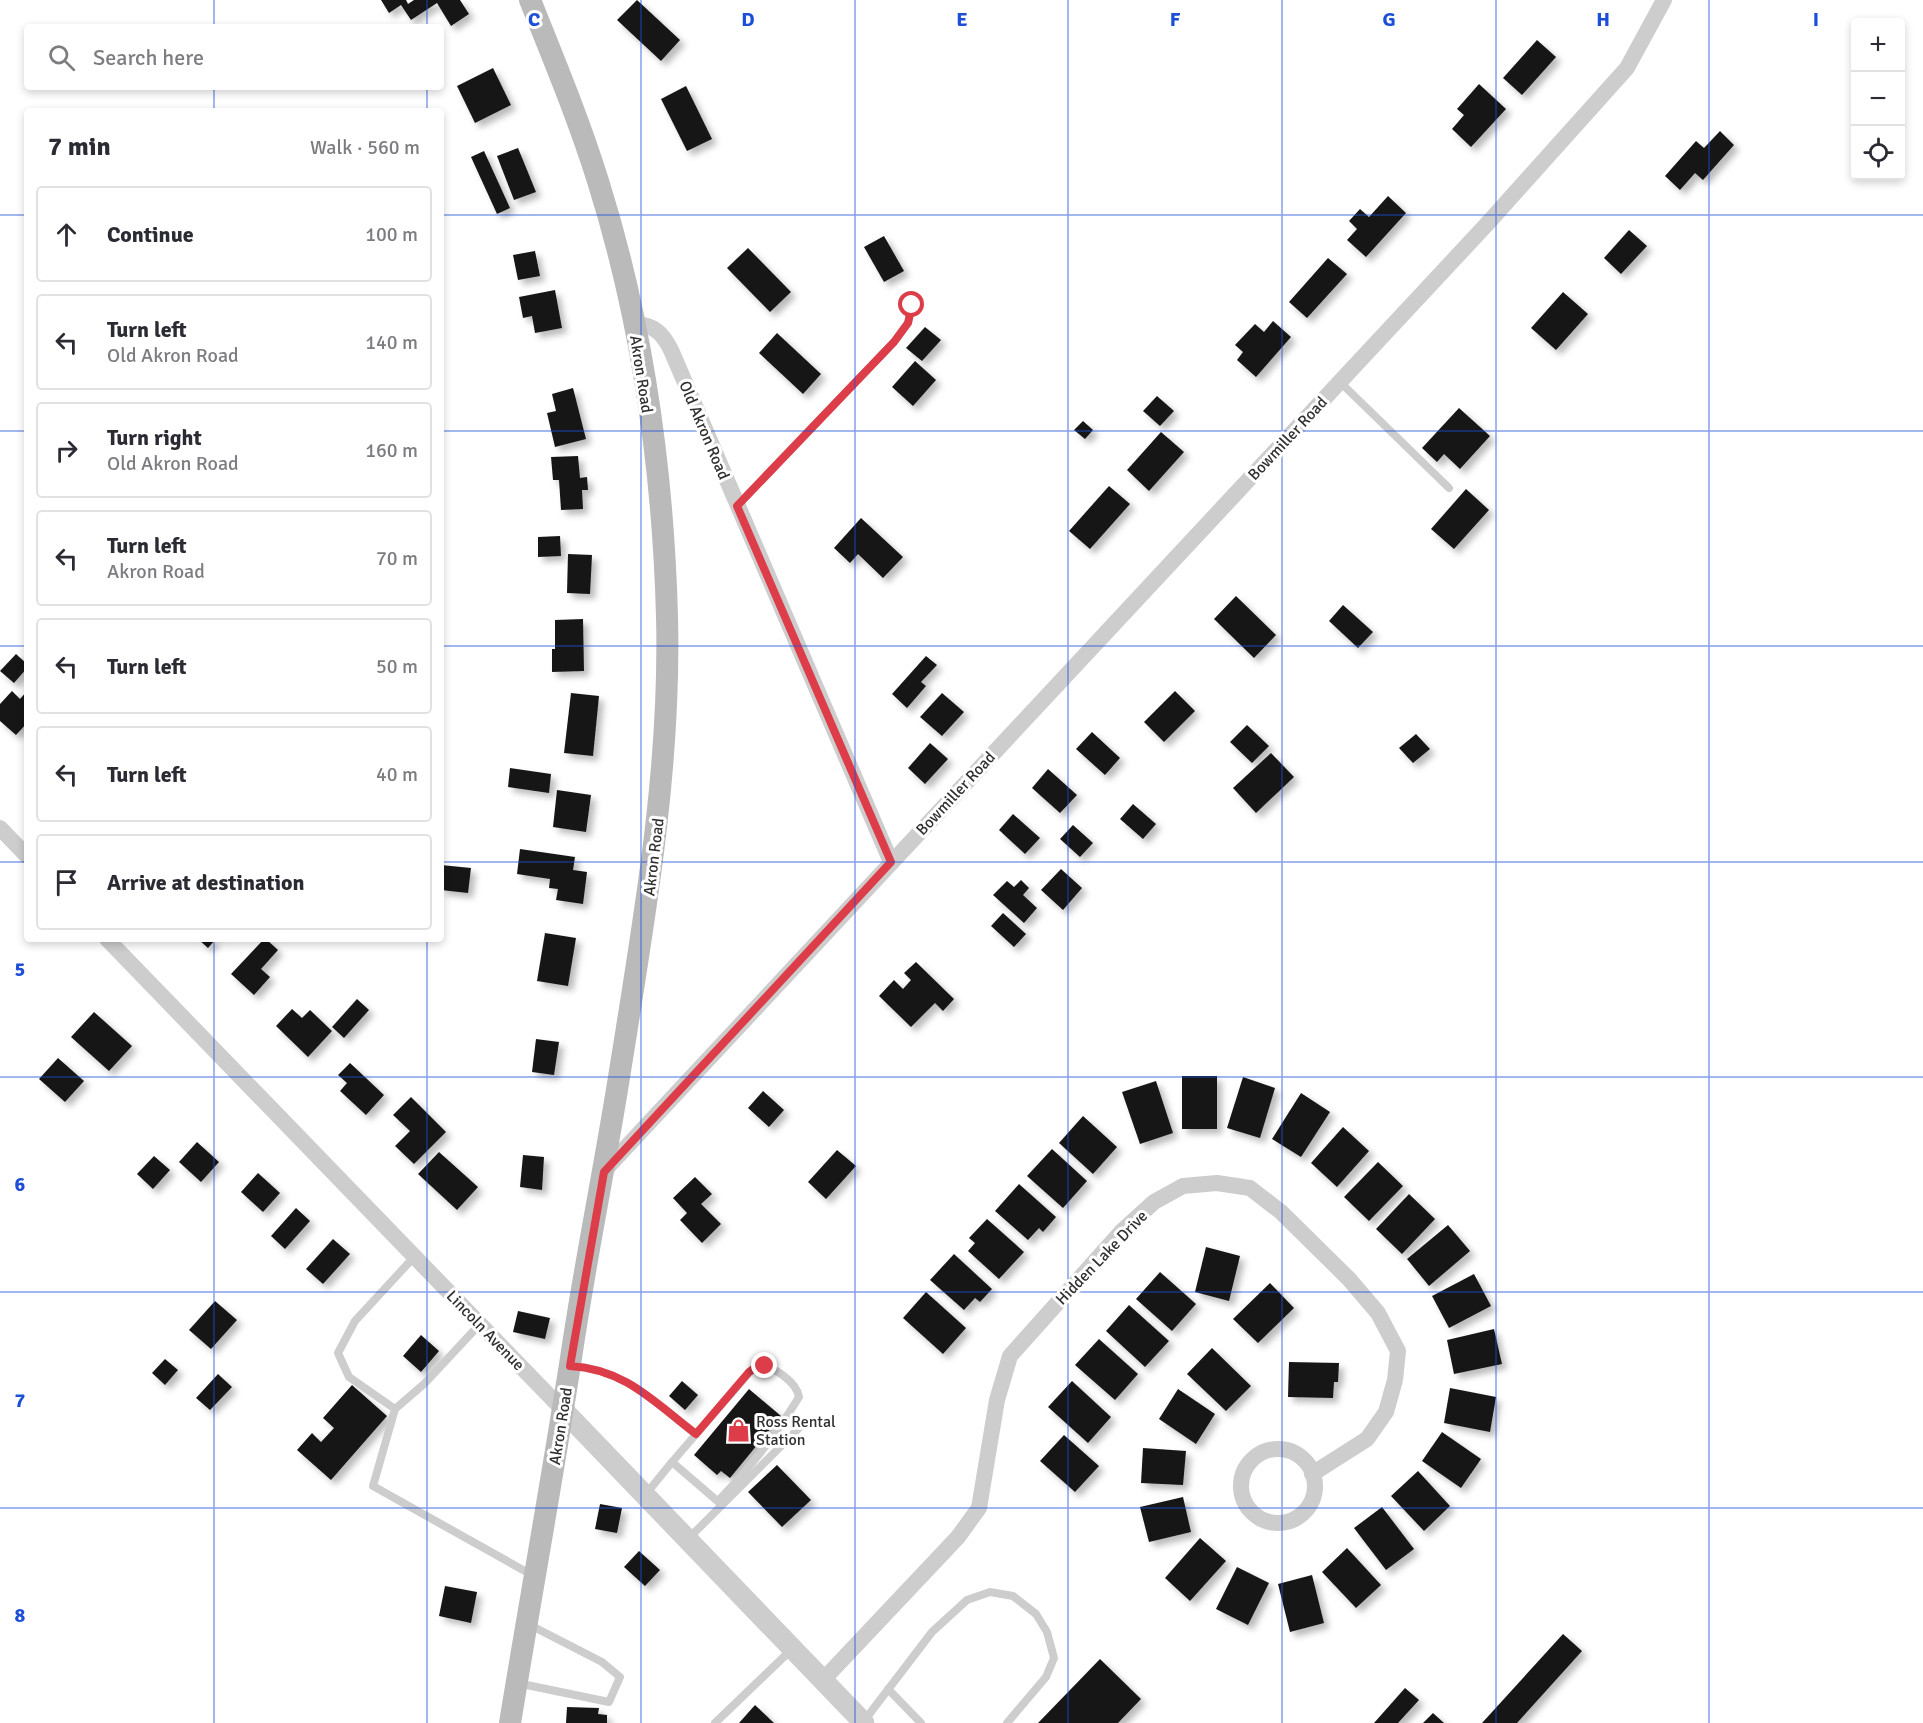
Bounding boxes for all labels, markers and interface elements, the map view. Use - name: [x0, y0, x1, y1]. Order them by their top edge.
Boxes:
- text: C: [528, 7, 540, 32]
- text: D: [741, 7, 755, 32]
- text: E: [956, 7, 968, 32]
- text: F: [1170, 7, 1181, 32]
- text: G: [1382, 7, 1396, 32]
- text: H: [1596, 7, 1610, 32]
- text: I: [1813, 7, 1819, 32]
- map controls: [1851, 18, 1905, 180]
- button: +: [1851, 18, 1905, 72]
- search box: [24, 24, 444, 90]
- icon: search: [45, 41, 78, 74]
- text: Search here: [93, 44, 204, 71]
- button: −: [1851, 72, 1905, 126]
- button: locate: [1851, 126, 1905, 180]
- text: 7 min: [48, 131, 111, 163]
- text: Walk · 560 m: [310, 135, 420, 160]
- icon: ahead: [50, 218, 83, 251]
- text: Continue: [107, 221, 194, 248]
- text: 100 m: [365, 222, 418, 247]
- route start: [898, 291, 924, 317]
- text: Turn left: [107, 316, 187, 343]
- icon: left: [50, 326, 83, 359]
- text: 140 m: [365, 330, 418, 355]
- street label: Akron Road: [625, 334, 657, 414]
- text: Old Akron Road: [107, 343, 239, 368]
- street label: Old Akron Road: [674, 378, 734, 483]
- street label: Bowmiller Road: [1244, 393, 1332, 485]
- text: Turn right: [107, 424, 202, 451]
- icon: right: [50, 434, 83, 467]
- text: 160 m: [365, 438, 418, 463]
- text: Old Akron Road: [107, 451, 239, 476]
- text: Turn left: [107, 532, 187, 559]
- icon: left: [50, 542, 83, 575]
- text: 70 m: [376, 546, 418, 571]
- text: Akron Road: [107, 559, 205, 584]
- icon: left: [50, 650, 83, 683]
- text: Turn left: [107, 653, 187, 680]
- text: 50 m: [376, 654, 418, 679]
- street label: Bowmiller Road: [912, 748, 1000, 840]
- icon: left: [50, 758, 83, 791]
- text: Turn left: [107, 761, 187, 788]
- text: 40 m: [376, 762, 418, 787]
- street label: Akron Road: [639, 817, 669, 897]
- icon: arrive: [50, 866, 83, 899]
- text: Arrive at destination: [107, 869, 304, 896]
- text: 5: [15, 957, 25, 982]
- text: 6: [15, 1172, 26, 1197]
- street label: Hidden Lake Drive: [1052, 1206, 1152, 1309]
- street label: Lincoln Avenue: [442, 1286, 529, 1375]
- route end: [751, 1352, 777, 1378]
- street label: Akron Road: [545, 1386, 577, 1466]
- text: 7: [15, 1388, 26, 1413]
- place label: Ross Rental Station: [756, 1412, 836, 1450]
- shop icon: Ross Rental Station: [725, 1417, 751, 1443]
- text: 8: [15, 1603, 26, 1628]

